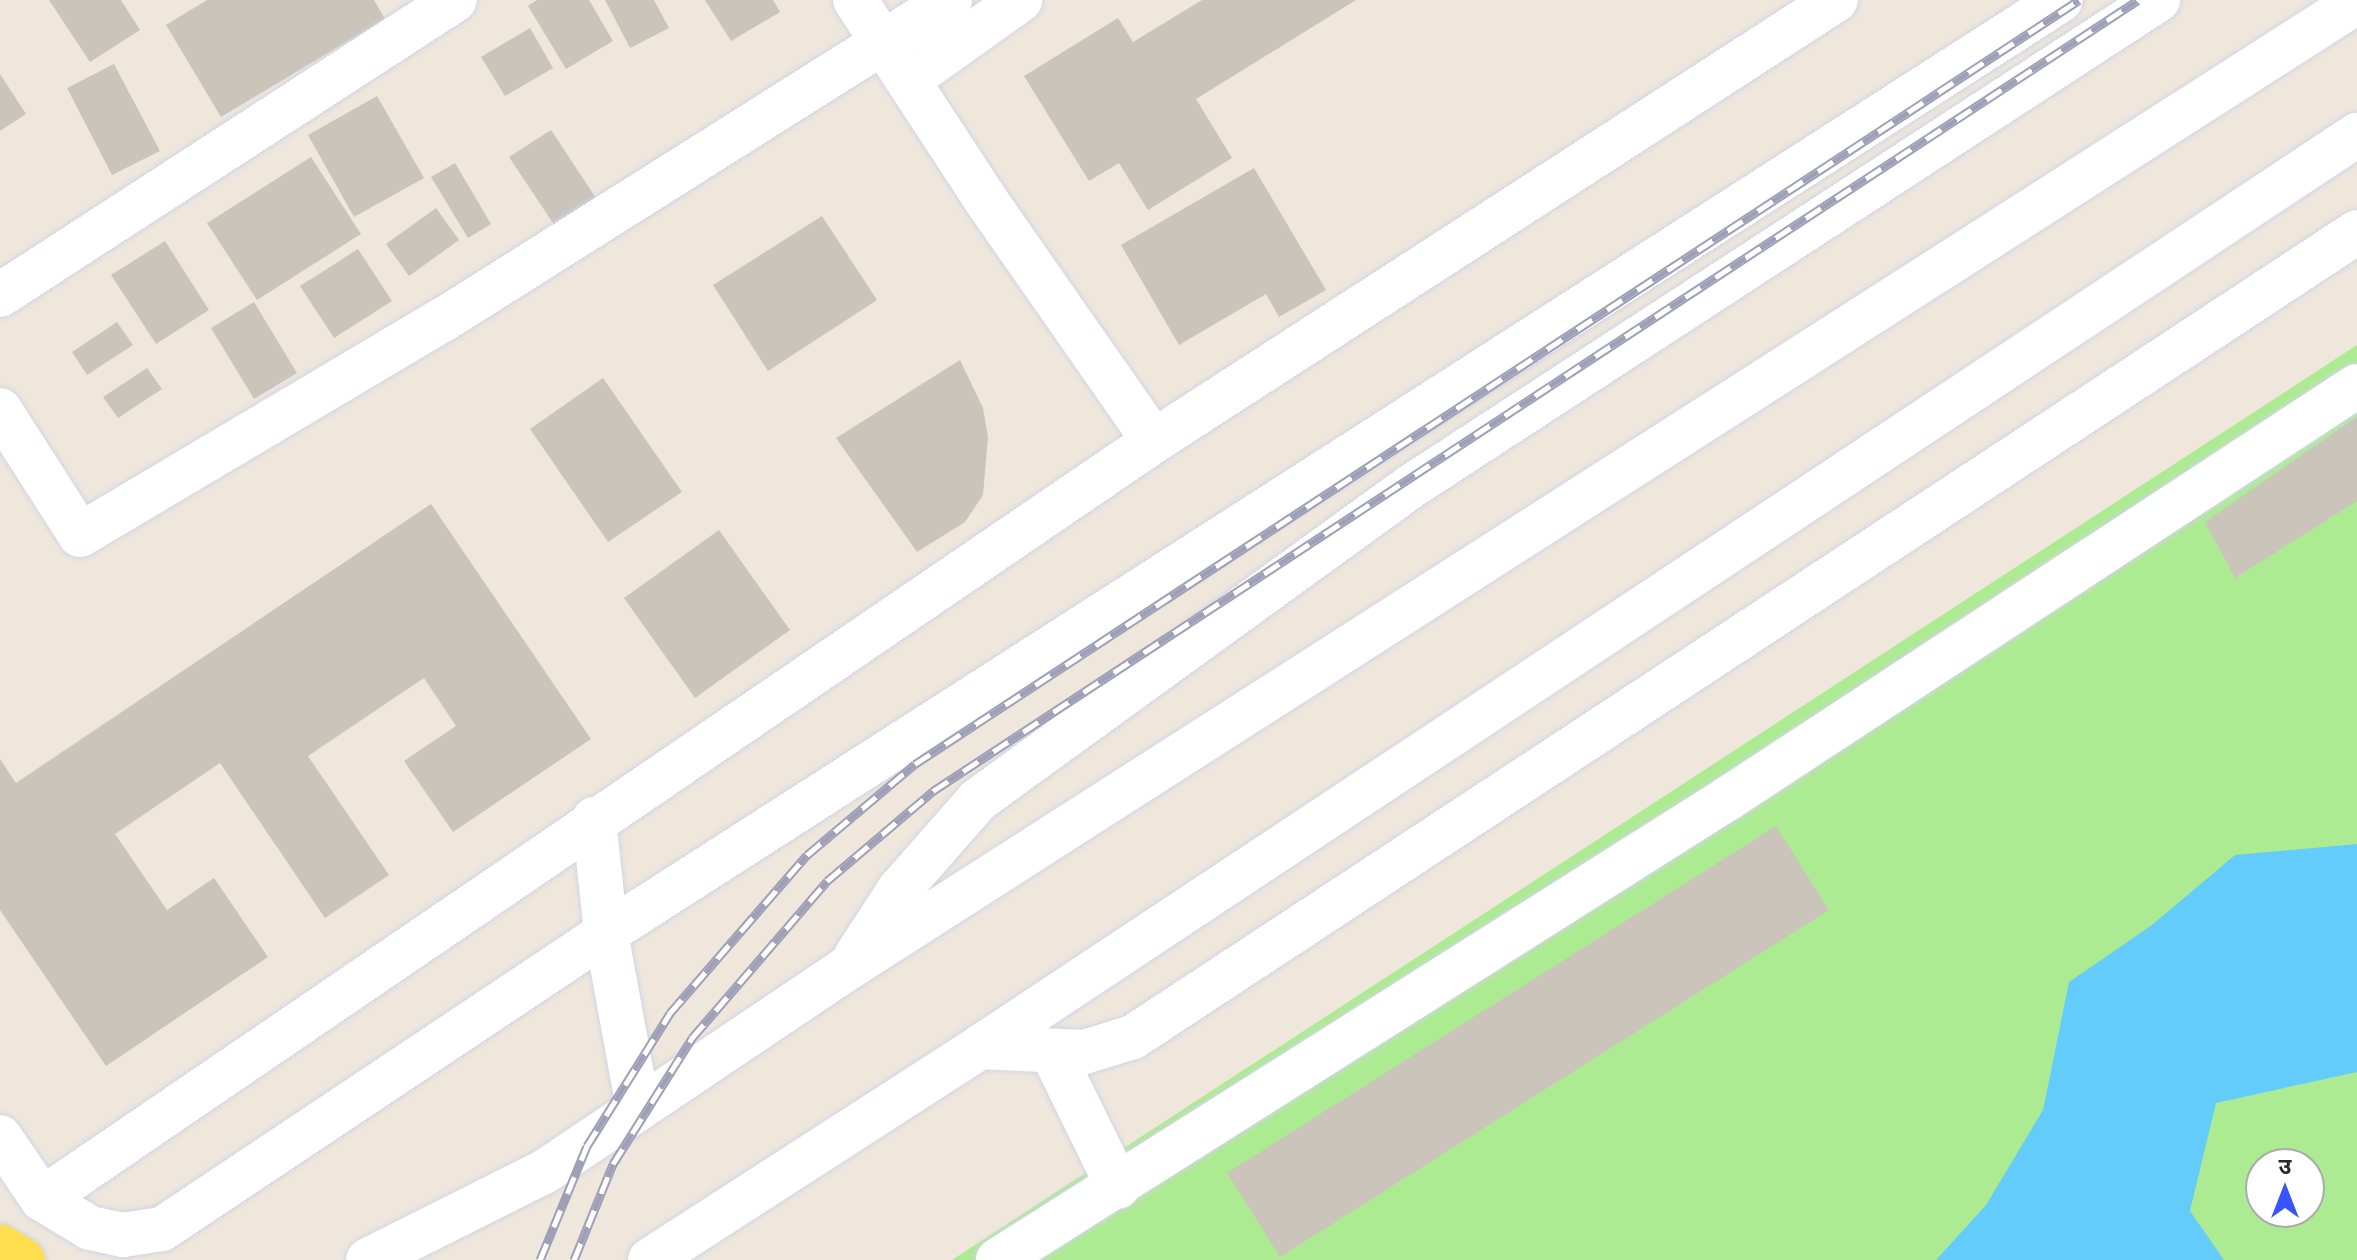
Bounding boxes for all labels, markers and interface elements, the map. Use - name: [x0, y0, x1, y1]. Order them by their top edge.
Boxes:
- north arrow: [2245, 1148, 2325, 1228]
- text: उ: [2279, 1150, 2291, 1182]

